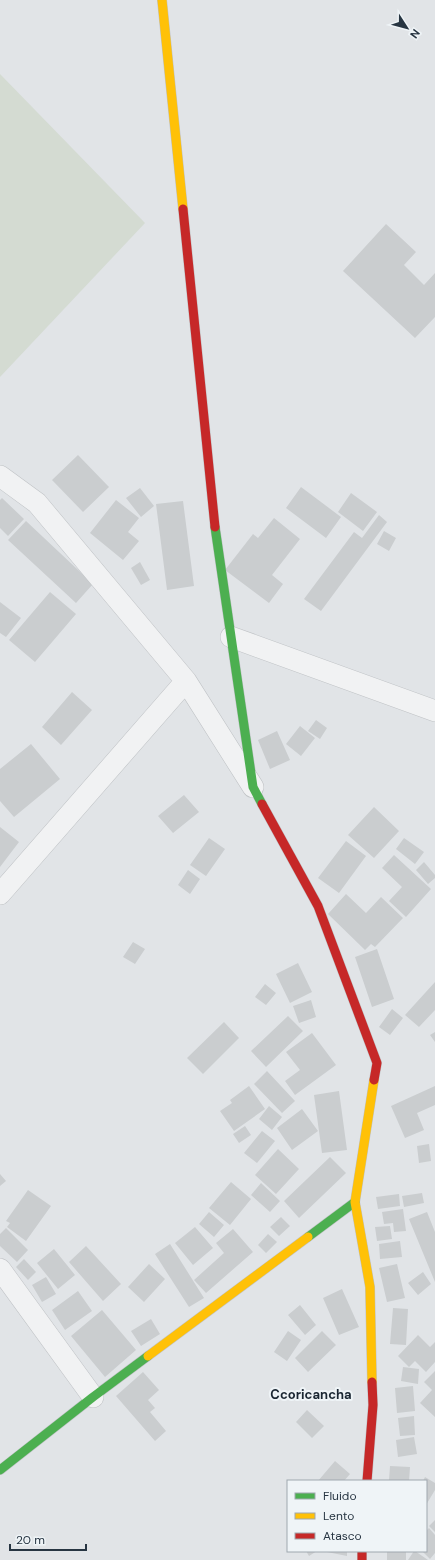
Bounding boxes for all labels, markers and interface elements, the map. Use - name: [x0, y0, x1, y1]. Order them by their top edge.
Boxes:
- north arrow: [387, 8, 427, 48]
- text: N: [407, 27, 423, 41]
- district label: Ccoricancha: [270, 1386, 352, 1403]
- legend: [287, 1480, 427, 1552]
- text: Fluido: [323, 1488, 357, 1504]
- text: Lento: [323, 1508, 354, 1524]
- scale bar: [10, 1526, 86, 1552]
- text: Atasco: [323, 1528, 362, 1544]
- text: 20 m: [16, 1532, 45, 1548]

